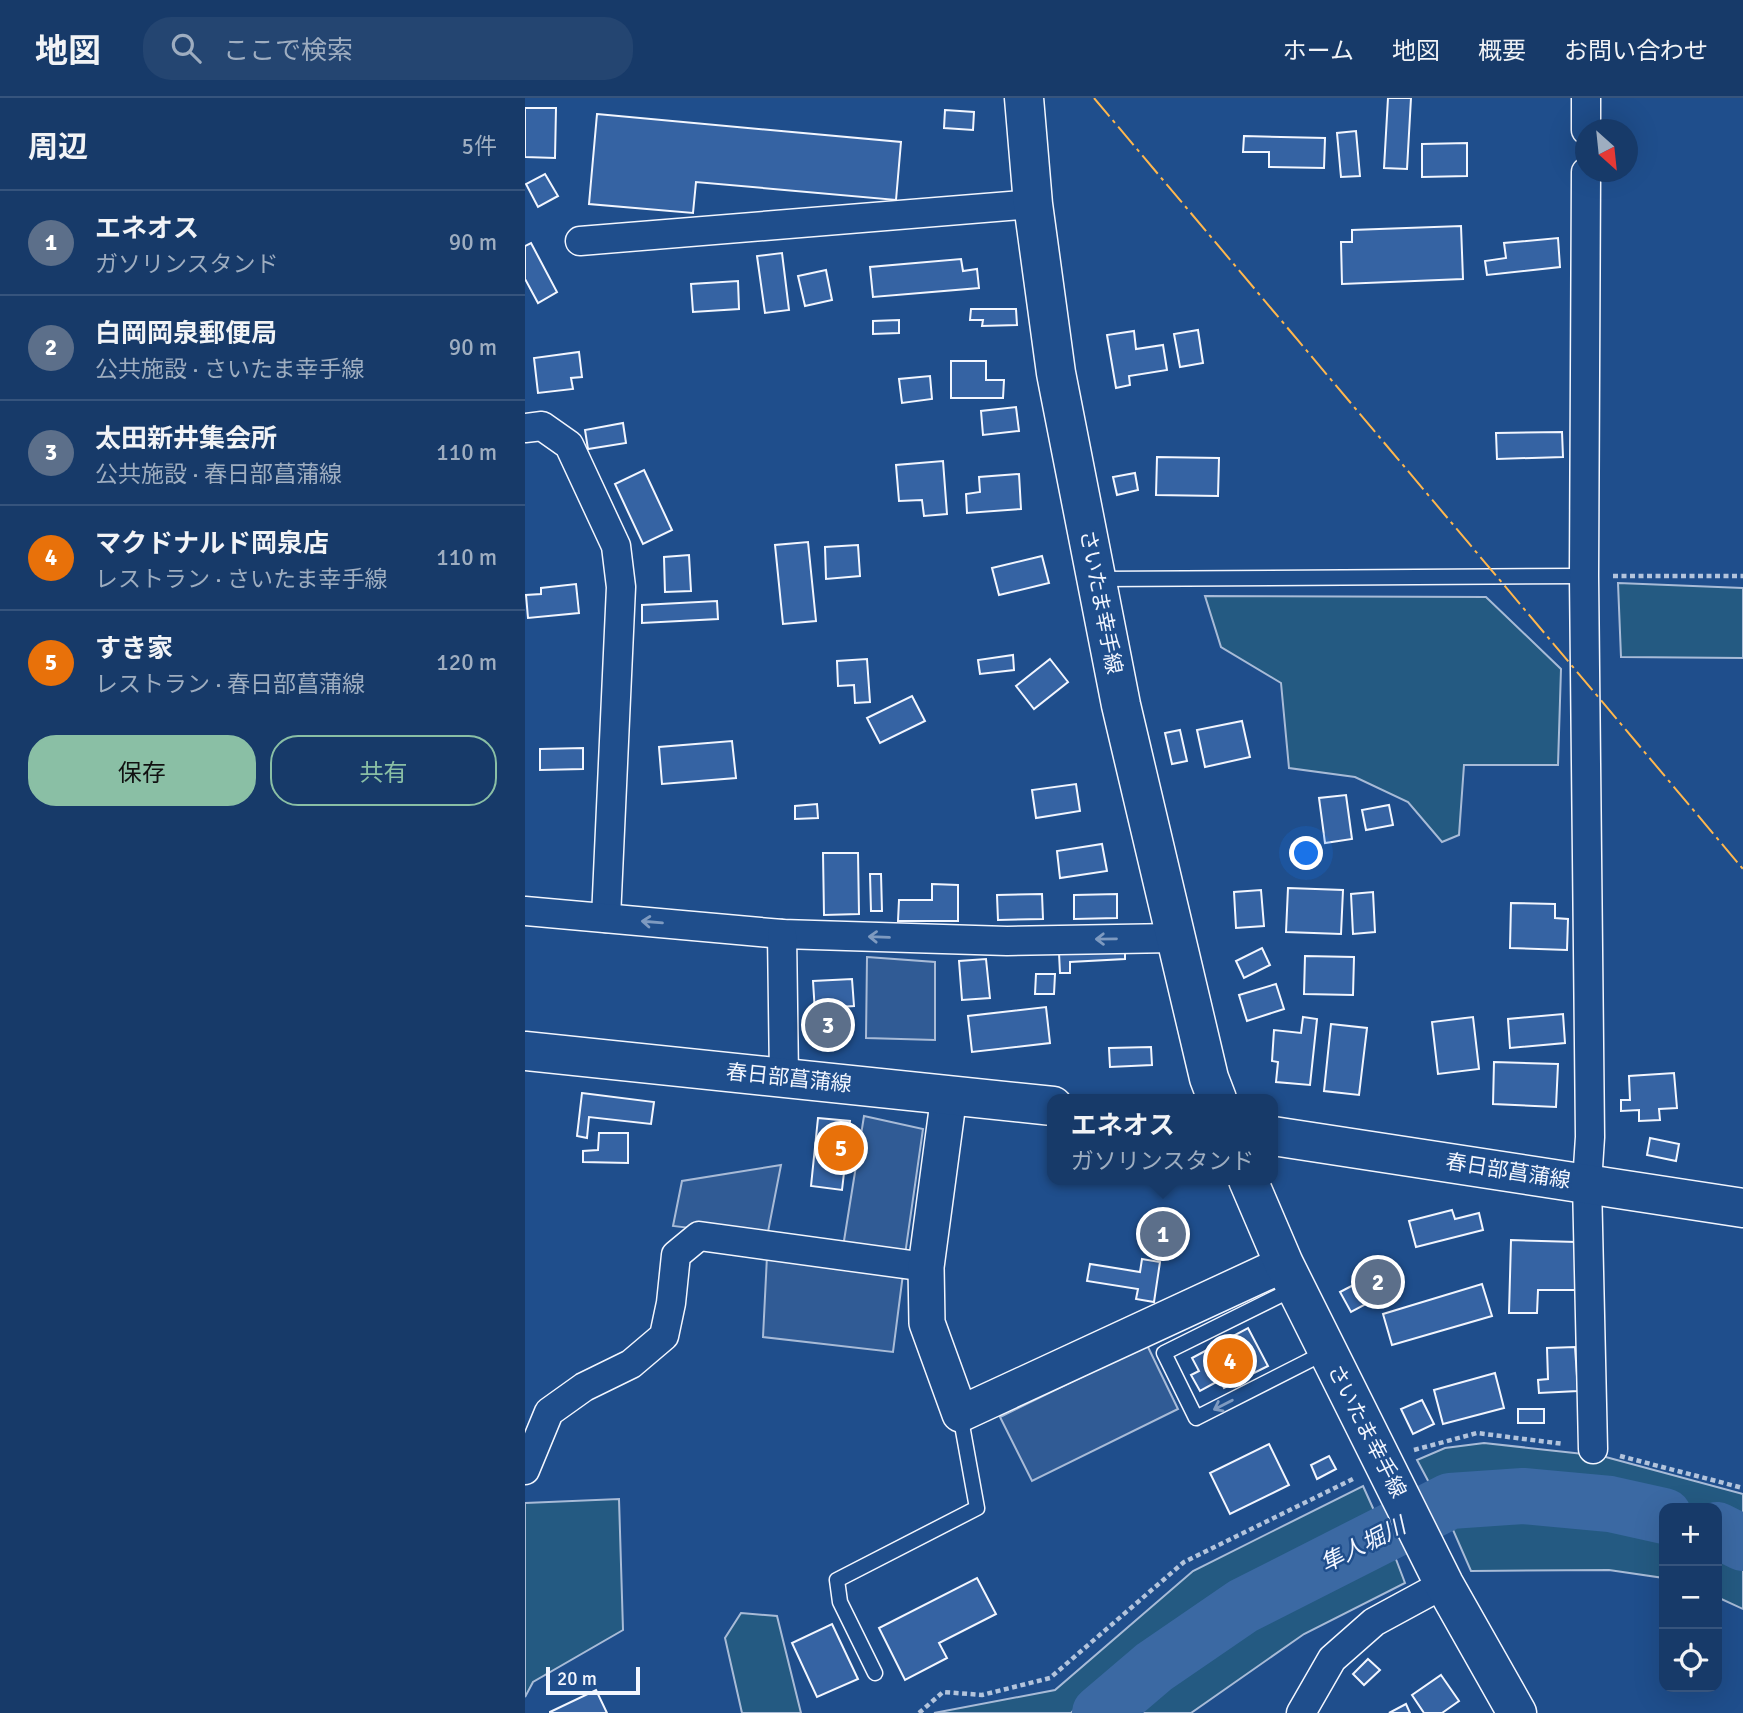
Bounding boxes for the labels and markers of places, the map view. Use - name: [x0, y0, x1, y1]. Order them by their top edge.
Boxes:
- pin: 3: [805, 999, 851, 1051]
- pin: 5: [818, 1122, 864, 1174]
- pin: 1: [1140, 1208, 1186, 1260]
- pin: 2: [1355, 1256, 1401, 1308]
- pin: 4: [1207, 1335, 1253, 1387]

